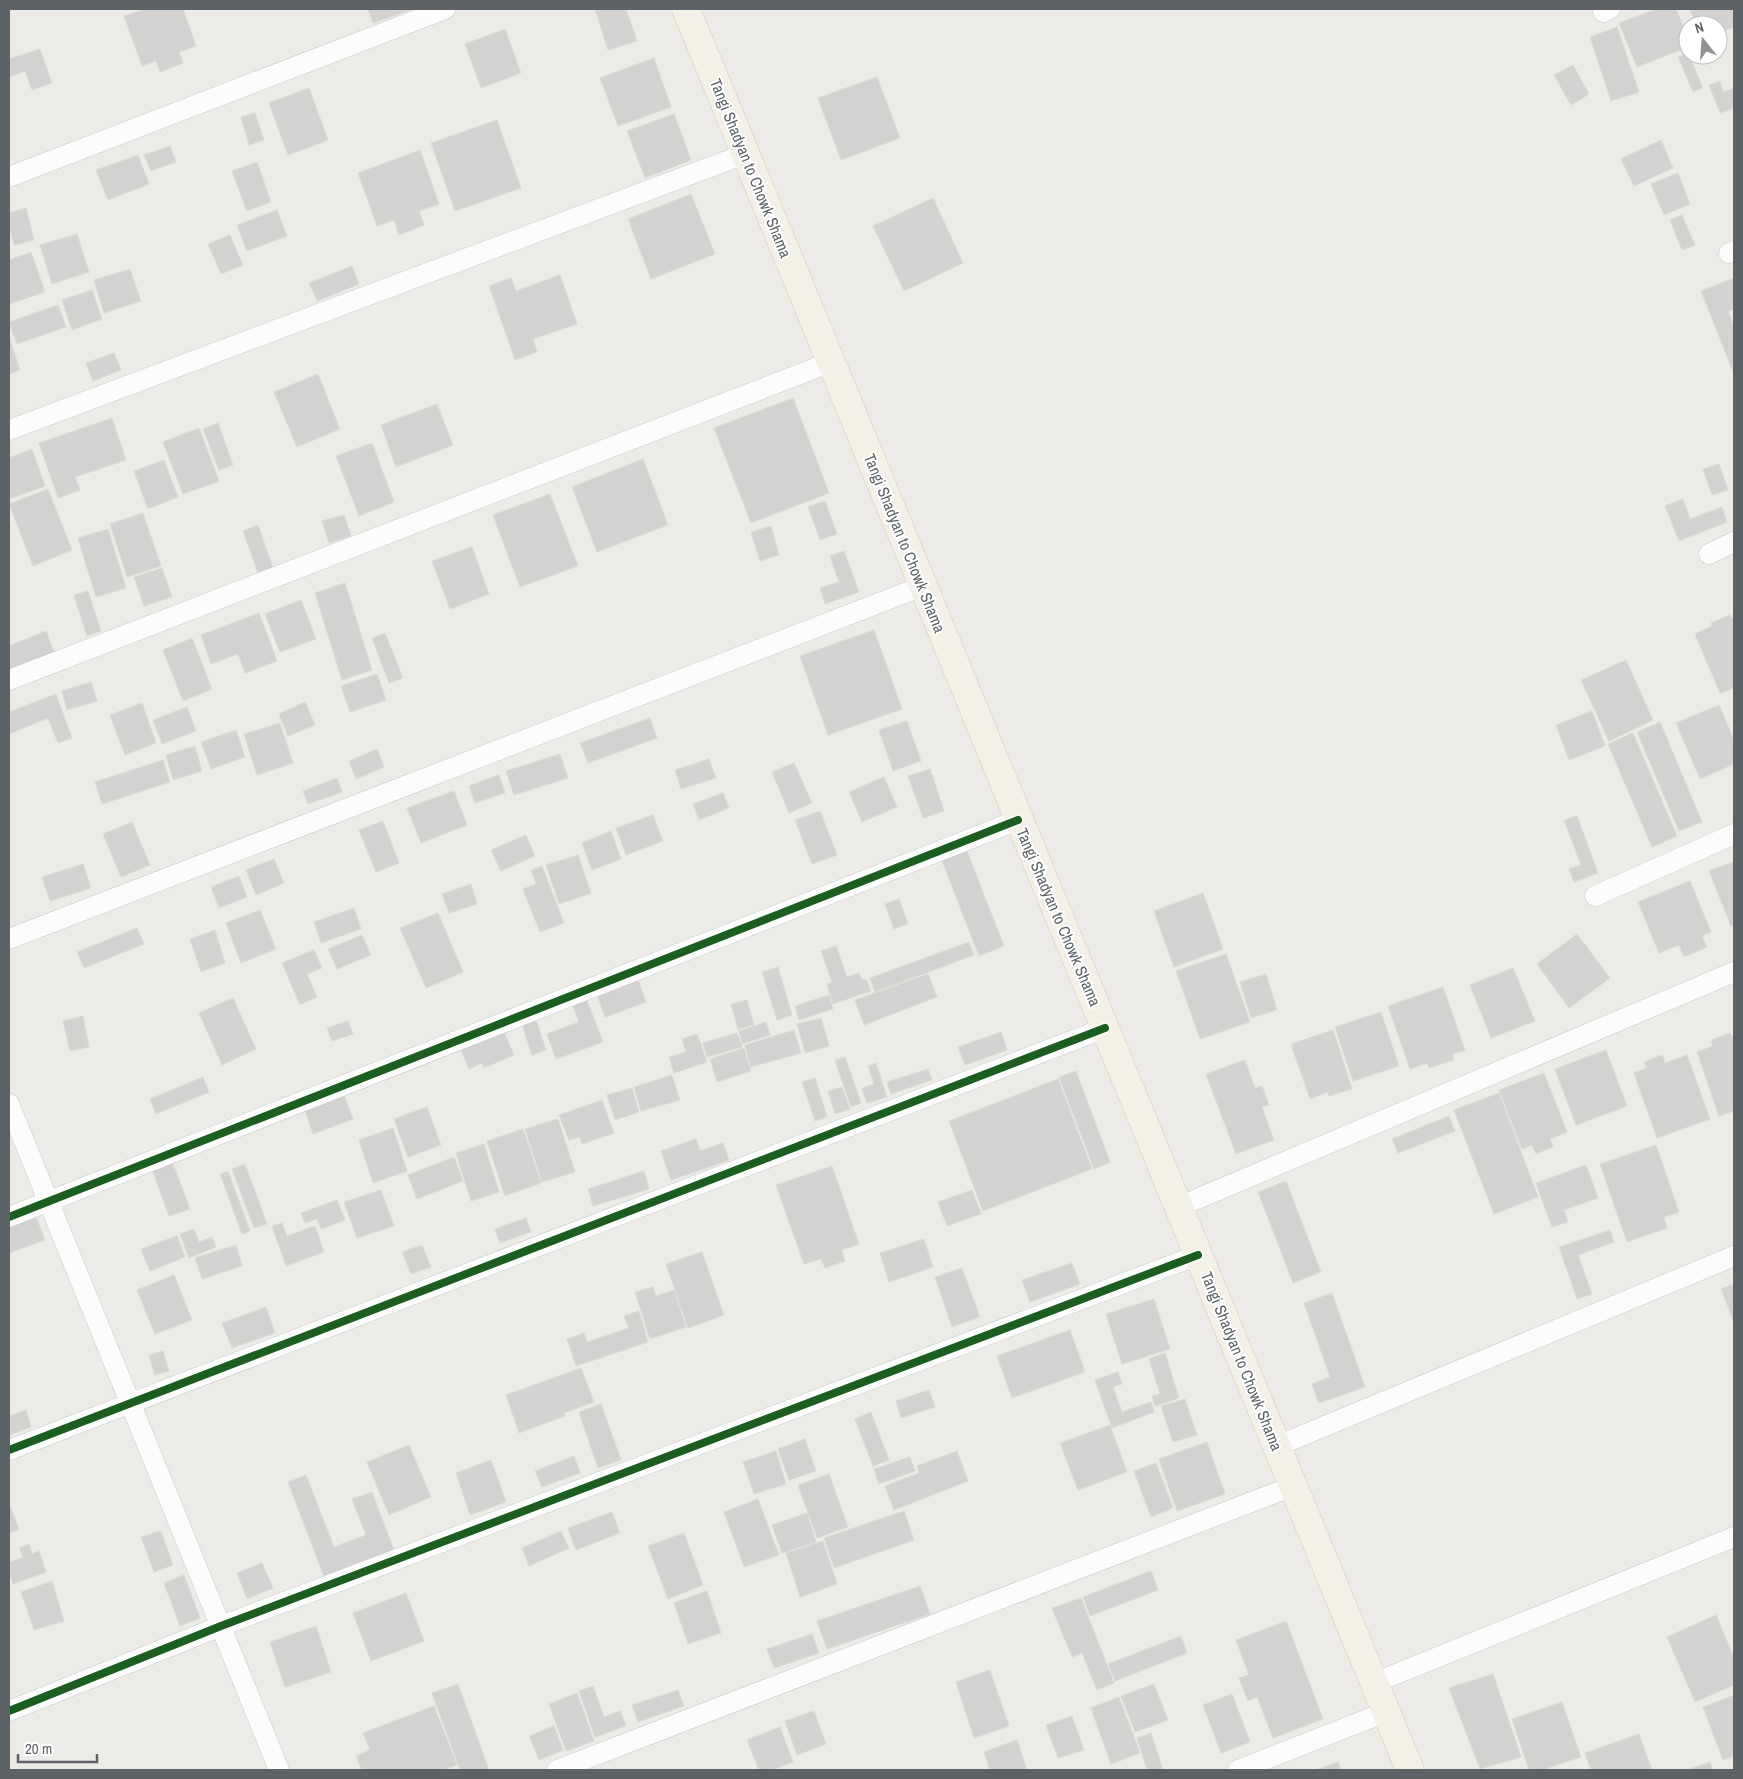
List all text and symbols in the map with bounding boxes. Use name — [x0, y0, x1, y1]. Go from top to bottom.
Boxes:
north arrow — [1678, 15, 1728, 65]
text: N — [1693, 18, 1706, 37]
street label: Tangi Shadyan to Chowk Shama — [705, 75, 797, 261]
street label: Tangi Shadyan to Chowk Shama — [859, 450, 951, 636]
street label: Tangi Shadyan to Chowk Shama — [1011, 825, 1107, 1010]
street label: Tangi Shadyan to Chowk Shama — [1196, 1268, 1288, 1454]
scale bar — [18, 1732, 96, 1764]
text: 20 m — [25, 1738, 52, 1759]

